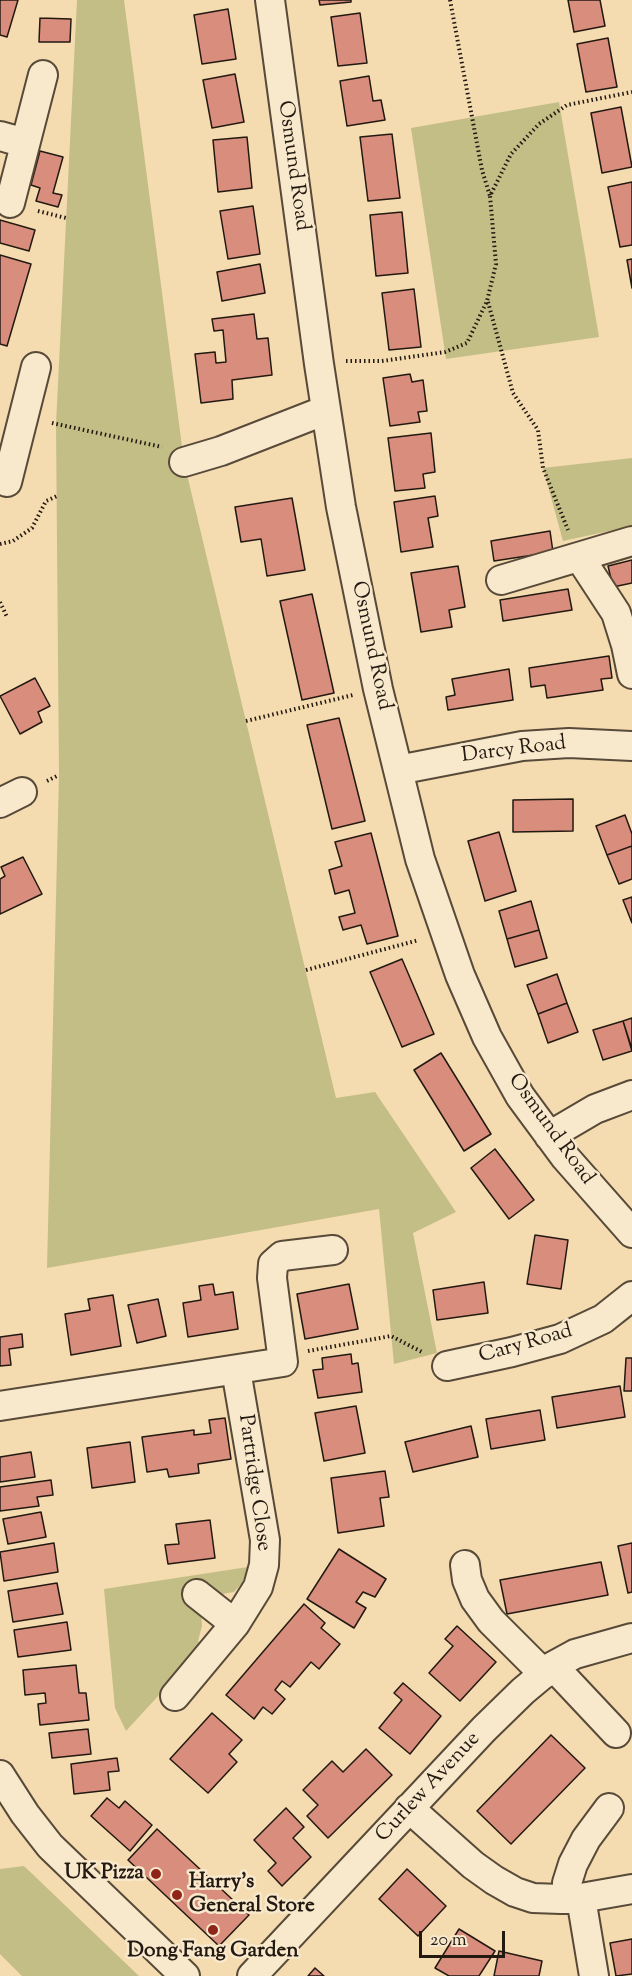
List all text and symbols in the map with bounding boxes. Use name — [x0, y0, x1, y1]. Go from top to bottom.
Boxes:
street label: Osmund Road — [270, 99, 314, 233]
street label: Osmund Road — [344, 579, 396, 713]
street label: Darcy Road — [460, 732, 568, 770]
street label: Osmund Road — [501, 1070, 599, 1190]
street label: Cary Road — [476, 1320, 576, 1370]
street label: Partridge Close — [231, 1413, 275, 1553]
street label: Curlew Avenue — [371, 1727, 487, 1849]
place label: UK Pizza — [64, 1861, 144, 1887]
marker: UK Pizza — [149, 1867, 163, 1881]
place label: Harry's General Store — [189, 1870, 315, 1920]
marker: Harry's General Store — [170, 1888, 184, 1902]
scale bar — [422, 1919, 508, 1957]
marker: Dong Fang Garden — [206, 1923, 220, 1937]
text: 20 m — [430, 1928, 467, 1954]
place label: Dong Fang Garden — [127, 1939, 299, 1965]

